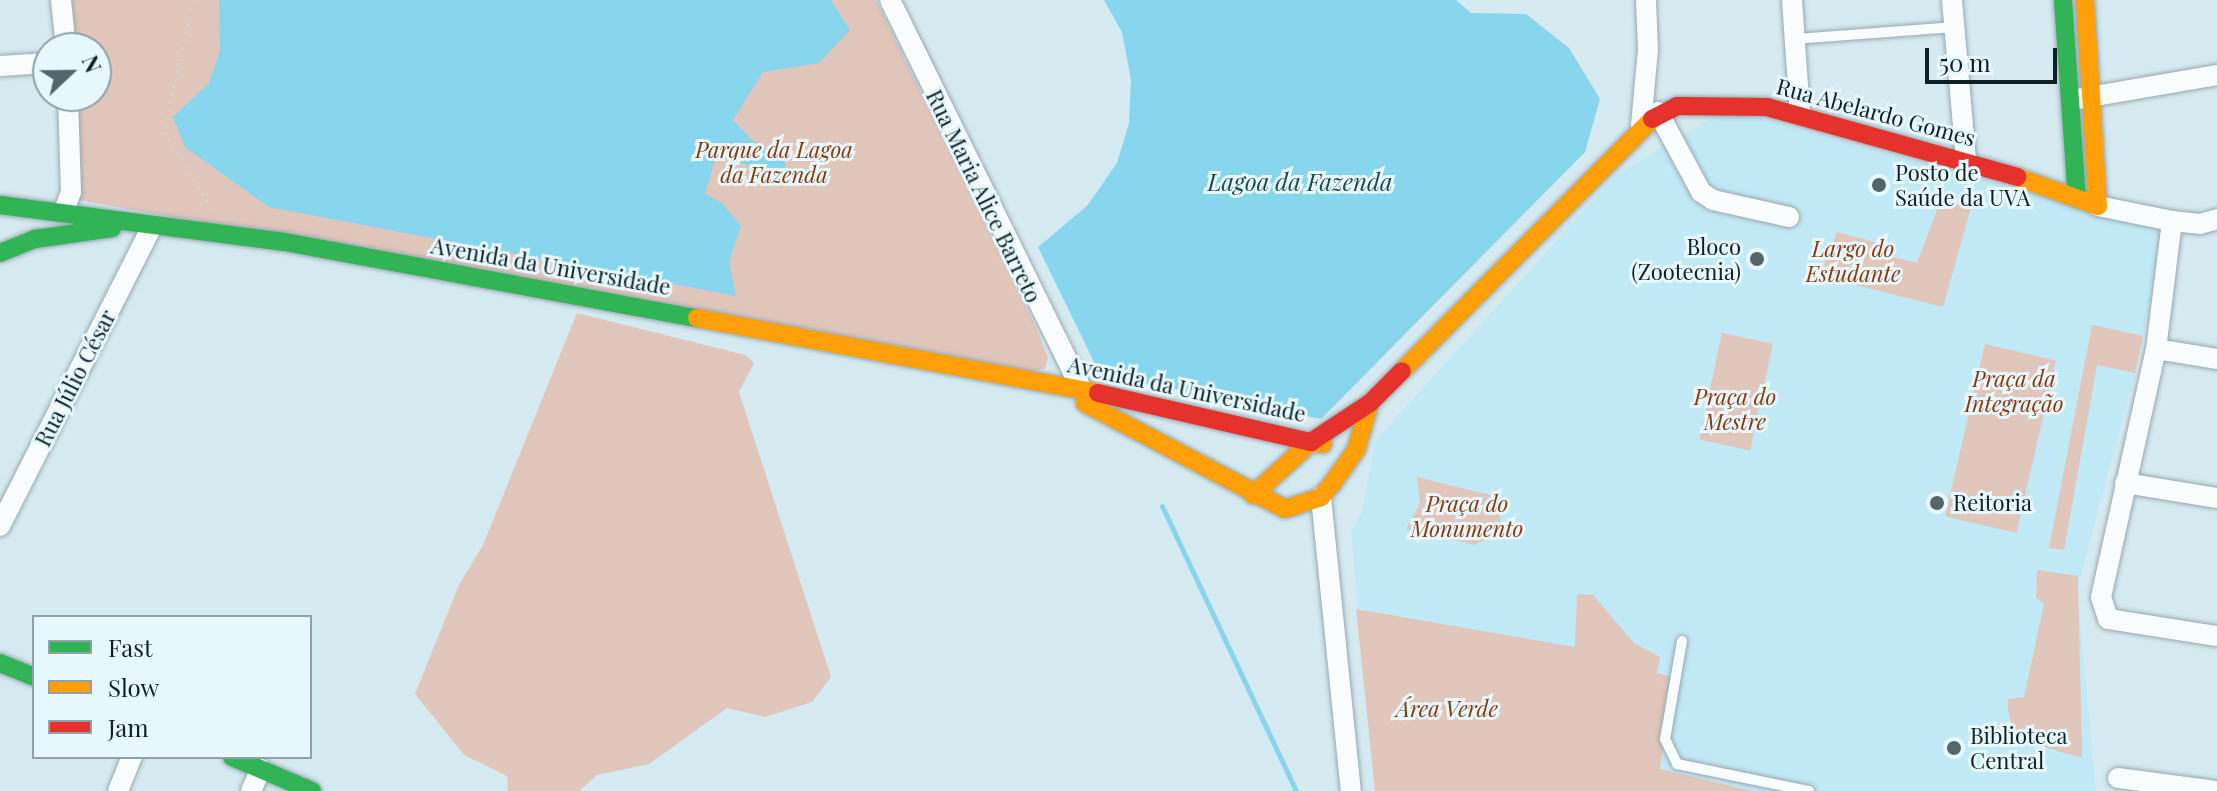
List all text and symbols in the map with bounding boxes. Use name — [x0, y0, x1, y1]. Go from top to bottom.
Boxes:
north arrow — [32, 32, 112, 112]
scale bar — [1929, 32, 2061, 82]
text: 50 m — [1939, 46, 1991, 78]
text: N — [76, 51, 109, 77]
street label: Rua Abelardo Gomes — [1773, 73, 1979, 151]
street label: Rua Maria Alice Barreto — [921, 85, 1047, 307]
park label: Parque da Lagoa da Fazenda — [695, 136, 853, 188]
place label: Posto de Saúde da UVA — [1895, 159, 2031, 210]
water label: Lagoa da Fazenda — [1208, 168, 1392, 196]
marker: Posto de Saúde da UVA — [1870, 176, 1888, 194]
street label: Avenida da Universidade — [429, 232, 673, 300]
place label: Bloco (Zootecnia) — [1631, 233, 1741, 284]
park label: Largo do Estudante — [1806, 235, 1900, 286]
marker: Bloco (Zootecnia) — [1748, 250, 1766, 268]
street label: Rua Júlio César — [29, 305, 121, 451]
street label: Avenida da Universidade — [1065, 351, 1309, 427]
park label: Praça da Integração — [1965, 365, 2063, 416]
park label: Praça do Mestre — [1694, 383, 1776, 434]
park label: Praça do Monumento — [1411, 490, 1523, 542]
place label: Reitoria — [1953, 490, 2032, 516]
marker: Reitoria — [1928, 494, 1946, 512]
legend — [32, 615, 312, 759]
text: Fast — [108, 631, 153, 663]
text: Slow — [108, 671, 159, 703]
park label: Área Verde — [1396, 696, 1498, 722]
text: Jam — [108, 711, 149, 743]
place label: Biblioteca Central — [1970, 722, 2068, 774]
marker: Biblioteca Central — [1945, 739, 1963, 757]

